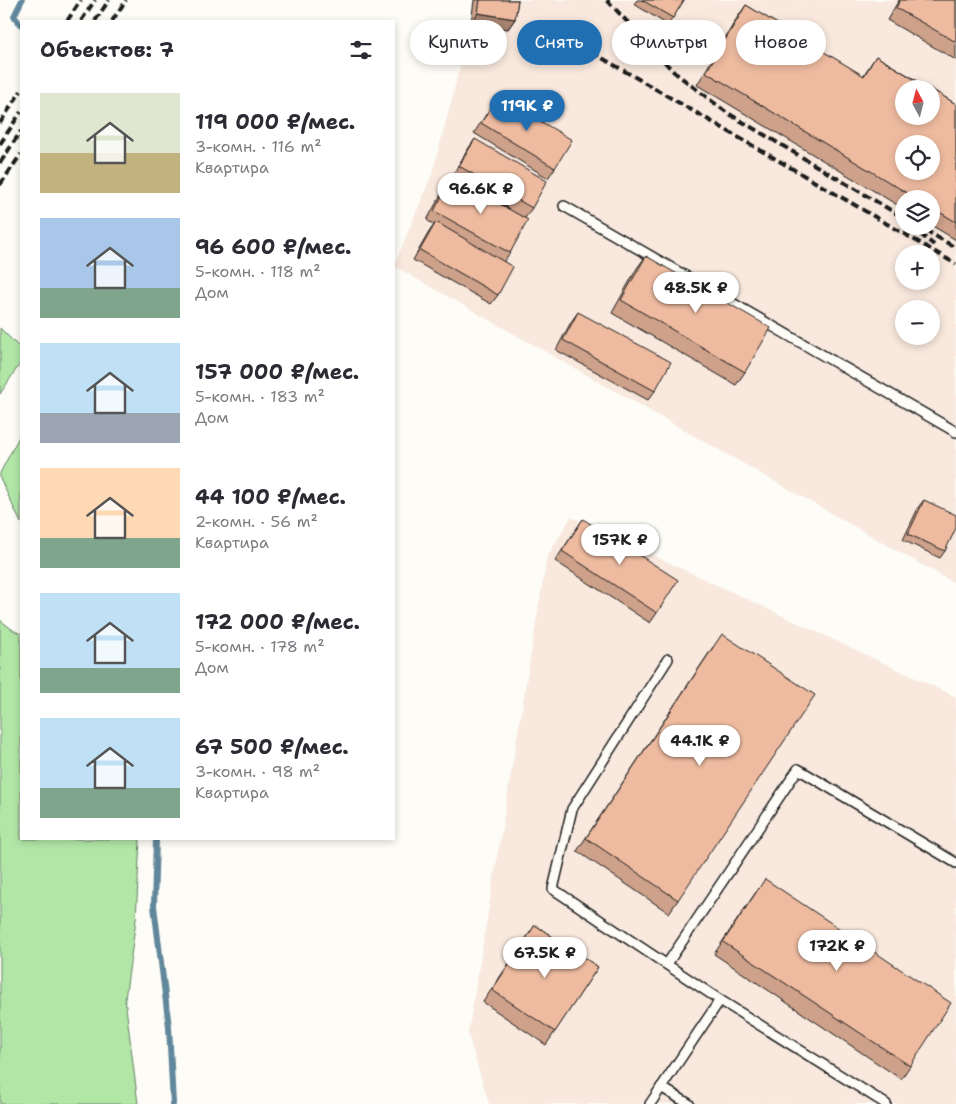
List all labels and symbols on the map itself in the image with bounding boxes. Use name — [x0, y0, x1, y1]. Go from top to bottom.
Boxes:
north arrow — [895, 80, 940, 125]
pin: 119K ₽ — [486, 90, 568, 132]
pin: 96.6K ₽ — [435, 172, 527, 215]
pin: 48.5K ₽ — [650, 272, 742, 314]
pin: 157K ₽ — [579, 524, 661, 566]
pin: 44.1K ₽ — [654, 724, 746, 767]
pin: 172K ₽ — [796, 930, 878, 972]
pin: 67.5K ₽ — [499, 936, 591, 979]

